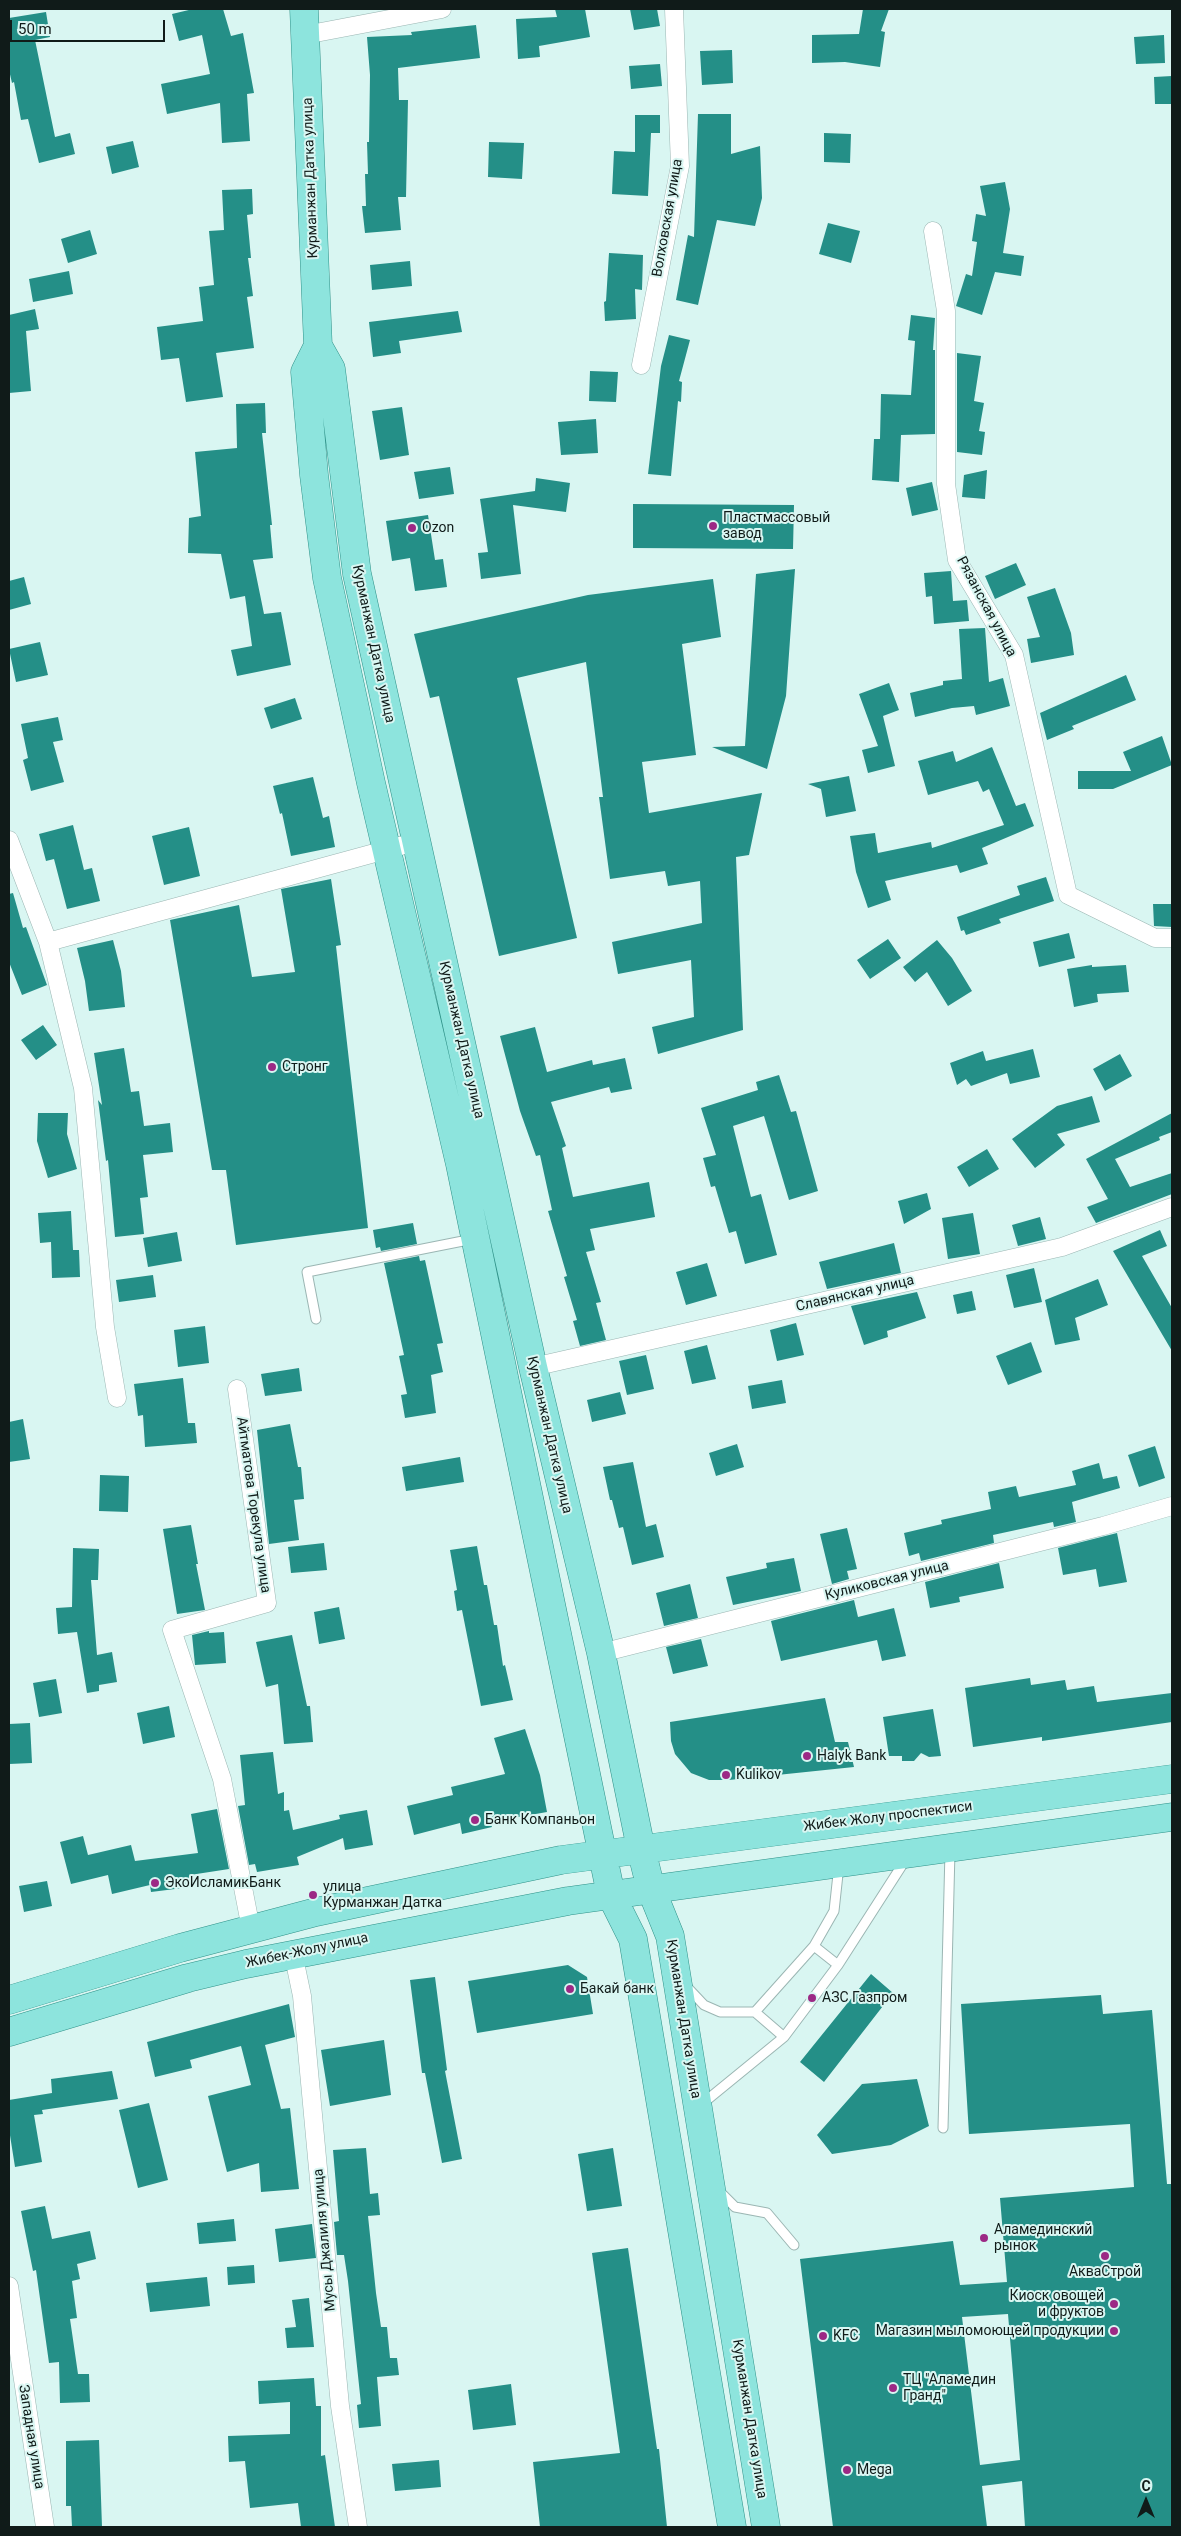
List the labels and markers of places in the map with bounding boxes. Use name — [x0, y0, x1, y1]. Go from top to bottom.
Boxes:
place label: Пластмассовый завод — [723, 510, 830, 542]
place label: Ozon — [422, 520, 454, 536]
marker: Пластмассовый завод — [707, 520, 719, 532]
marker: Ozon — [406, 522, 418, 534]
place label: Стронг — [282, 1059, 328, 1075]
marker: Стронг — [266, 1061, 278, 1073]
place label: Halyk Bank — [817, 1748, 886, 1764]
marker: Halyk Bank — [801, 1750, 813, 1762]
place label: Kulikov — [736, 1767, 781, 1783]
marker: Kulikov — [720, 1769, 732, 1781]
place label: Банк Компаньон — [485, 1812, 595, 1828]
marker: Банк Компаньон — [469, 1814, 481, 1826]
place label: ЭкоИсламикБанк — [165, 1875, 281, 1891]
marker: ЭкоИсламикБанк — [149, 1877, 161, 1889]
place label: улица Курманжан Датка — [323, 1879, 442, 1911]
marker: улица Курманжан Датка — [307, 1889, 319, 1901]
place label: Бакай банк — [580, 1981, 654, 1997]
marker: Бакай банк — [564, 1983, 576, 1995]
place label: АЗС Газпром — [822, 1990, 907, 2006]
marker: АЗС Газпром — [806, 1992, 818, 2004]
place label: Аламединский рынок — [994, 2222, 1092, 2254]
marker: Аламединский рынок — [978, 2232, 990, 2244]
marker: АкваСтрой — [1099, 2250, 1111, 2262]
place label: АкваСтрой — [1069, 2264, 1141, 2280]
place label: Киоск овощей и фруктов — [1010, 2288, 1104, 2320]
marker: Киоск овощей и фруктов — [1108, 2298, 1120, 2310]
place label: Магазин мыломоющей продукции — [876, 2323, 1104, 2339]
marker: Магазин мыломоющей продукции — [1108, 2325, 1120, 2337]
place label: KFC — [833, 2328, 859, 2344]
marker: KFC — [817, 2330, 829, 2342]
place label: ТЦ "Аламедин Гранд" — [903, 2372, 996, 2404]
marker: ТЦ "Аламедин Гранд" — [887, 2382, 899, 2394]
place label: Mega — [857, 2462, 892, 2478]
marker: Mega — [841, 2464, 853, 2476]

